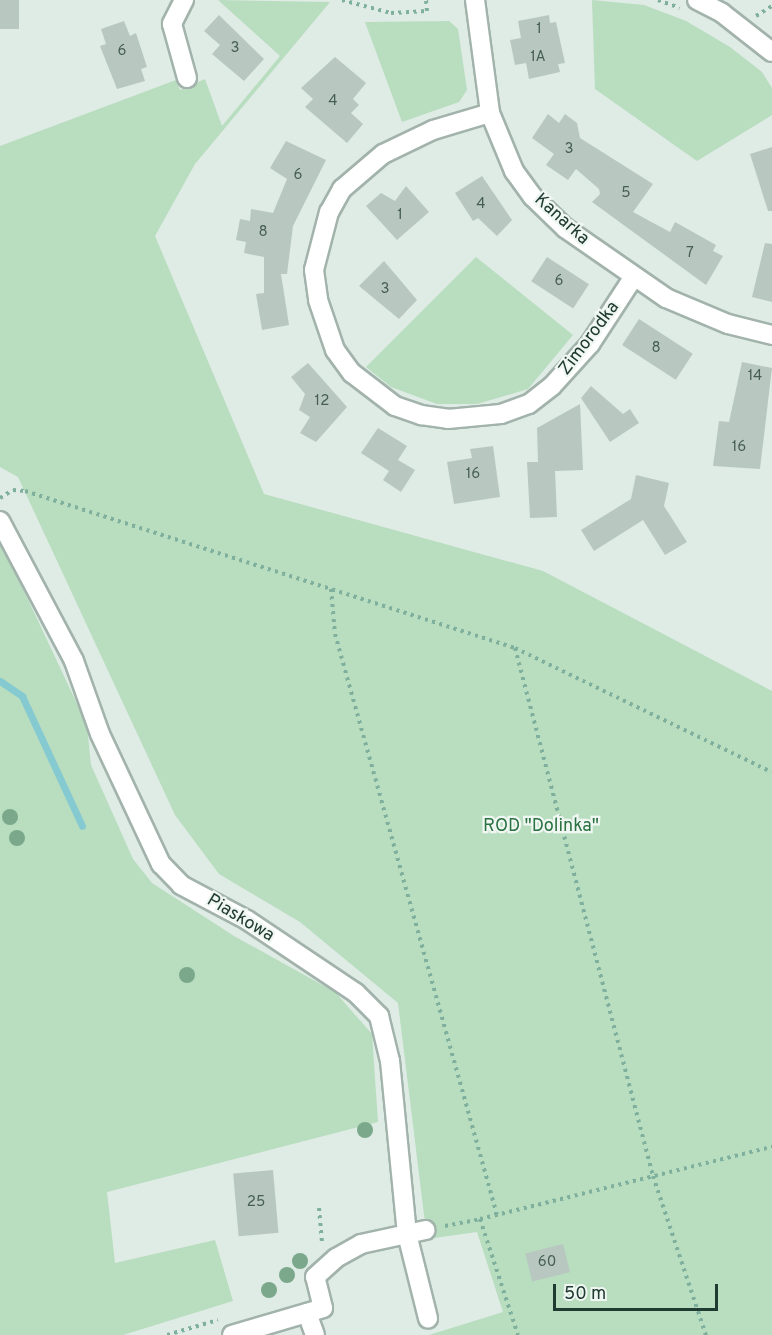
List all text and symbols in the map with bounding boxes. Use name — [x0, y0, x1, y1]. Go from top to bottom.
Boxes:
house number: 1 — [536, 21, 542, 39]
house number: 3 — [230, 40, 240, 58]
house number: 6 — [118, 43, 126, 61]
house number: 1A — [530, 49, 546, 67]
house number: 4 — [328, 93, 338, 111]
house number: 3 — [564, 141, 574, 159]
house number: 6 — [294, 167, 302, 185]
house number: 5 — [621, 185, 631, 203]
street label: Kanarka — [529, 190, 593, 250]
house number: 4 — [476, 196, 486, 214]
house number: 1 — [397, 207, 403, 225]
house number: 8 — [258, 224, 268, 242]
house number: 7 — [686, 245, 694, 263]
house number: 6 — [555, 273, 563, 291]
house number: 3 — [380, 281, 390, 299]
street label: Zimorodka — [555, 298, 625, 380]
house number: 8 — [651, 340, 661, 358]
house number: 14 — [748, 368, 762, 386]
house number: 12 — [315, 393, 329, 411]
house number: 16 — [732, 439, 746, 457]
house number: 16 — [466, 466, 480, 484]
park label: ROD "Dolinka" — [483, 816, 599, 838]
street label: Piaskowa — [202, 890, 278, 948]
house number: 25 — [247, 1194, 265, 1212]
house number: 60 — [538, 1254, 556, 1272]
scale bar — [556, 1272, 721, 1310]
text: 50 m — [564, 1283, 606, 1306]

